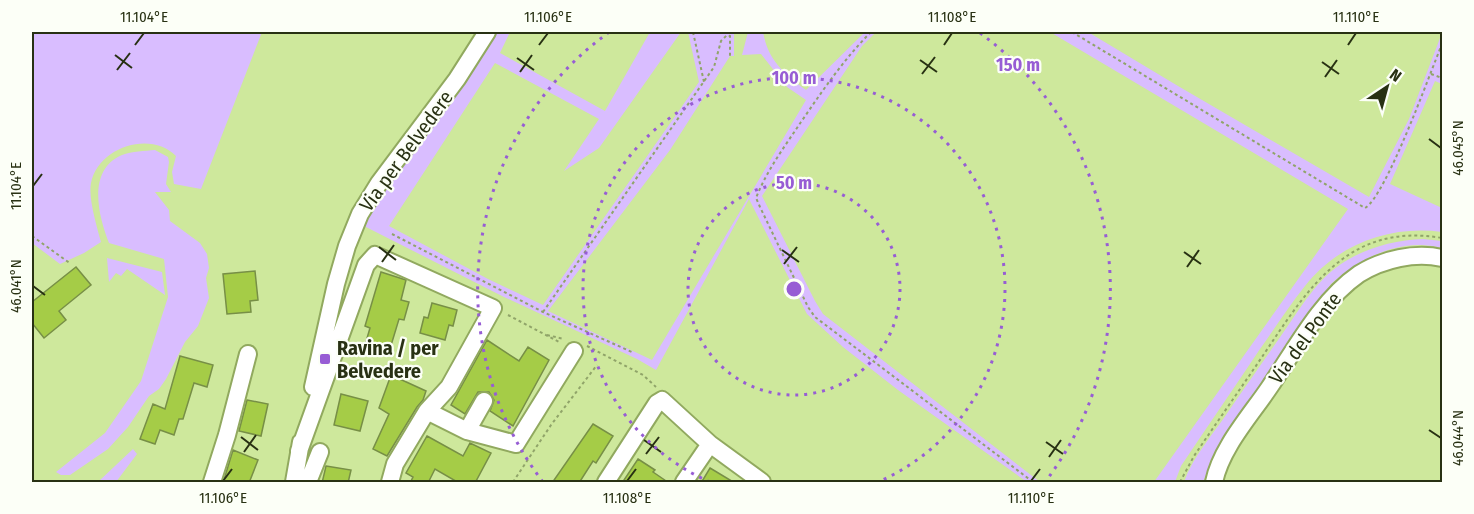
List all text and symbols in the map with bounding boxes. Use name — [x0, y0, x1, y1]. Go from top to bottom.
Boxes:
text: 11.104°E — [120, 8, 168, 26]
text: 11.106°E — [524, 8, 572, 26]
text: 11.108°E — [928, 8, 976, 26]
text: 11.110°E — [1333, 8, 1379, 26]
text: 150 m — [996, 54, 1040, 76]
north arrow — [1357, 57, 1417, 117]
text: N — [1386, 65, 1405, 86]
text: 100 m — [772, 67, 816, 89]
street label: Via per Belvedere — [354, 86, 458, 216]
text: 46.045°N — [1449, 120, 1467, 176]
text: 11.104°E — [7, 162, 25, 210]
text: 50 m — [776, 172, 812, 194]
text: 46.041°N — [7, 259, 25, 313]
centre of rings — [784, 279, 804, 299]
street label: Via del Ponte — [1264, 288, 1346, 388]
place label: Ravina / per Belvedere — [337, 336, 439, 383]
marker: Ravina / per Belvedere — [318, 352, 332, 366]
text: 46.044°N — [1449, 410, 1467, 466]
text: 11.106°E — [199, 489, 247, 507]
text: 11.108°E — [603, 489, 651, 507]
text: 11.110°E — [1008, 489, 1054, 507]

